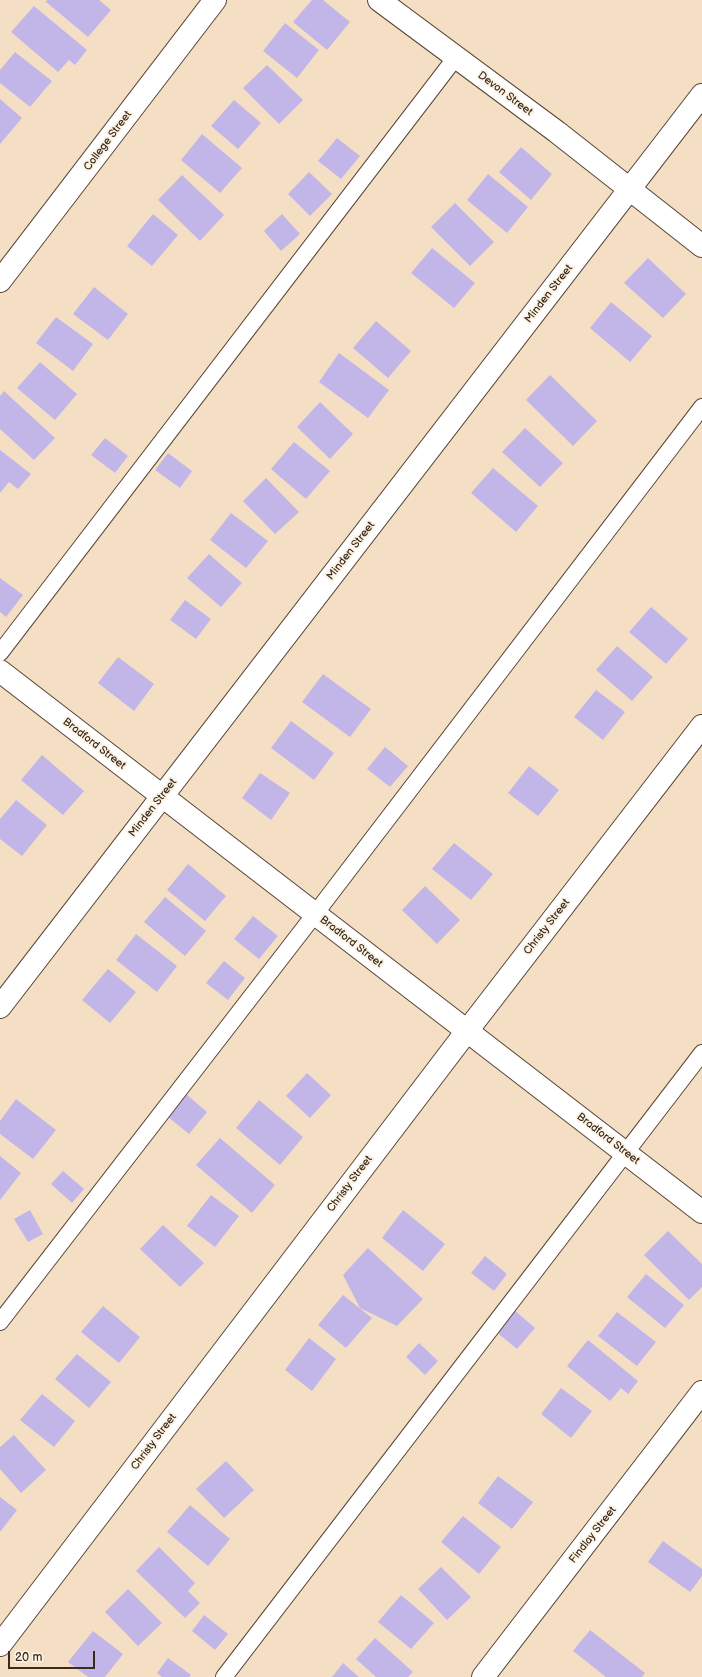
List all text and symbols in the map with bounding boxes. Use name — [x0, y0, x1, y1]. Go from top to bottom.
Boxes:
street label: Devon Street — [475, 69, 535, 119]
street label: College Street — [81, 108, 135, 174]
street label: Minden Street — [522, 262, 576, 326]
street label: Minden Street — [324, 519, 378, 583]
street label: Bradford Street — [60, 715, 128, 773]
street label: Minden Street — [126, 776, 180, 840]
street label: Christy Street — [521, 896, 573, 958]
street label: Bradford Street — [317, 913, 385, 971]
street label: Bradford Street — [574, 1110, 642, 1168]
street label: Christy Street — [324, 1153, 376, 1215]
street label: Christy Street — [128, 1411, 180, 1473]
street label: Findlay Street — [567, 1504, 619, 1566]
scale bar — [10, 1643, 97, 1669]
text: 20 m — [15, 1650, 42, 1665]

